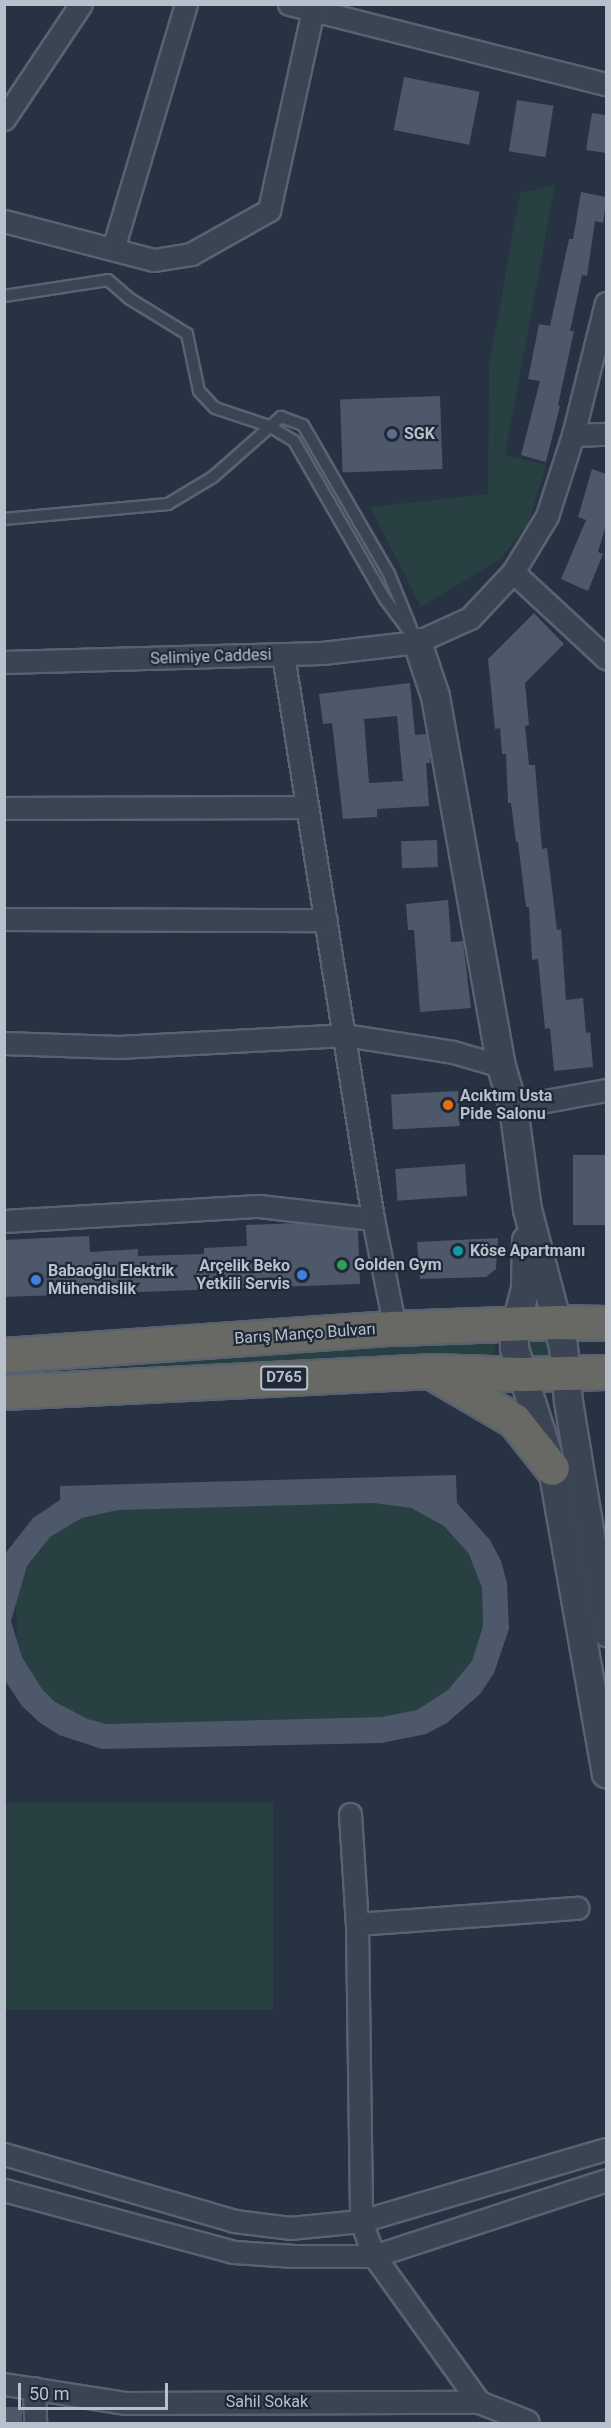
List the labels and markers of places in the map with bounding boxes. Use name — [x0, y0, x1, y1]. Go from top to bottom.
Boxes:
place label: SGK — [404, 424, 435, 444]
marker: SGK — [385, 427, 399, 441]
place label: Acıktım Usta Pide Salonu — [460, 1086, 552, 1124]
marker: Acıktım Usta Pide Salonu — [441, 1098, 455, 1112]
place label: Köse Apartmanı — [470, 1241, 585, 1261]
marker: Köse Apartmanı — [451, 1244, 465, 1258]
place label: Golden Gym — [354, 1255, 442, 1275]
place label: Arçelik Beko Yetkili Servis — [196, 1256, 290, 1294]
marker: Golden Gym — [335, 1258, 349, 1272]
place label: Babaoğlu Elektrik Mühendislik — [48, 1261, 174, 1299]
marker: Arçelik Beko Yetkili Servis — [295, 1268, 309, 1282]
marker: Babaoğlu Elektrik Mühendislik — [29, 1273, 43, 1287]

